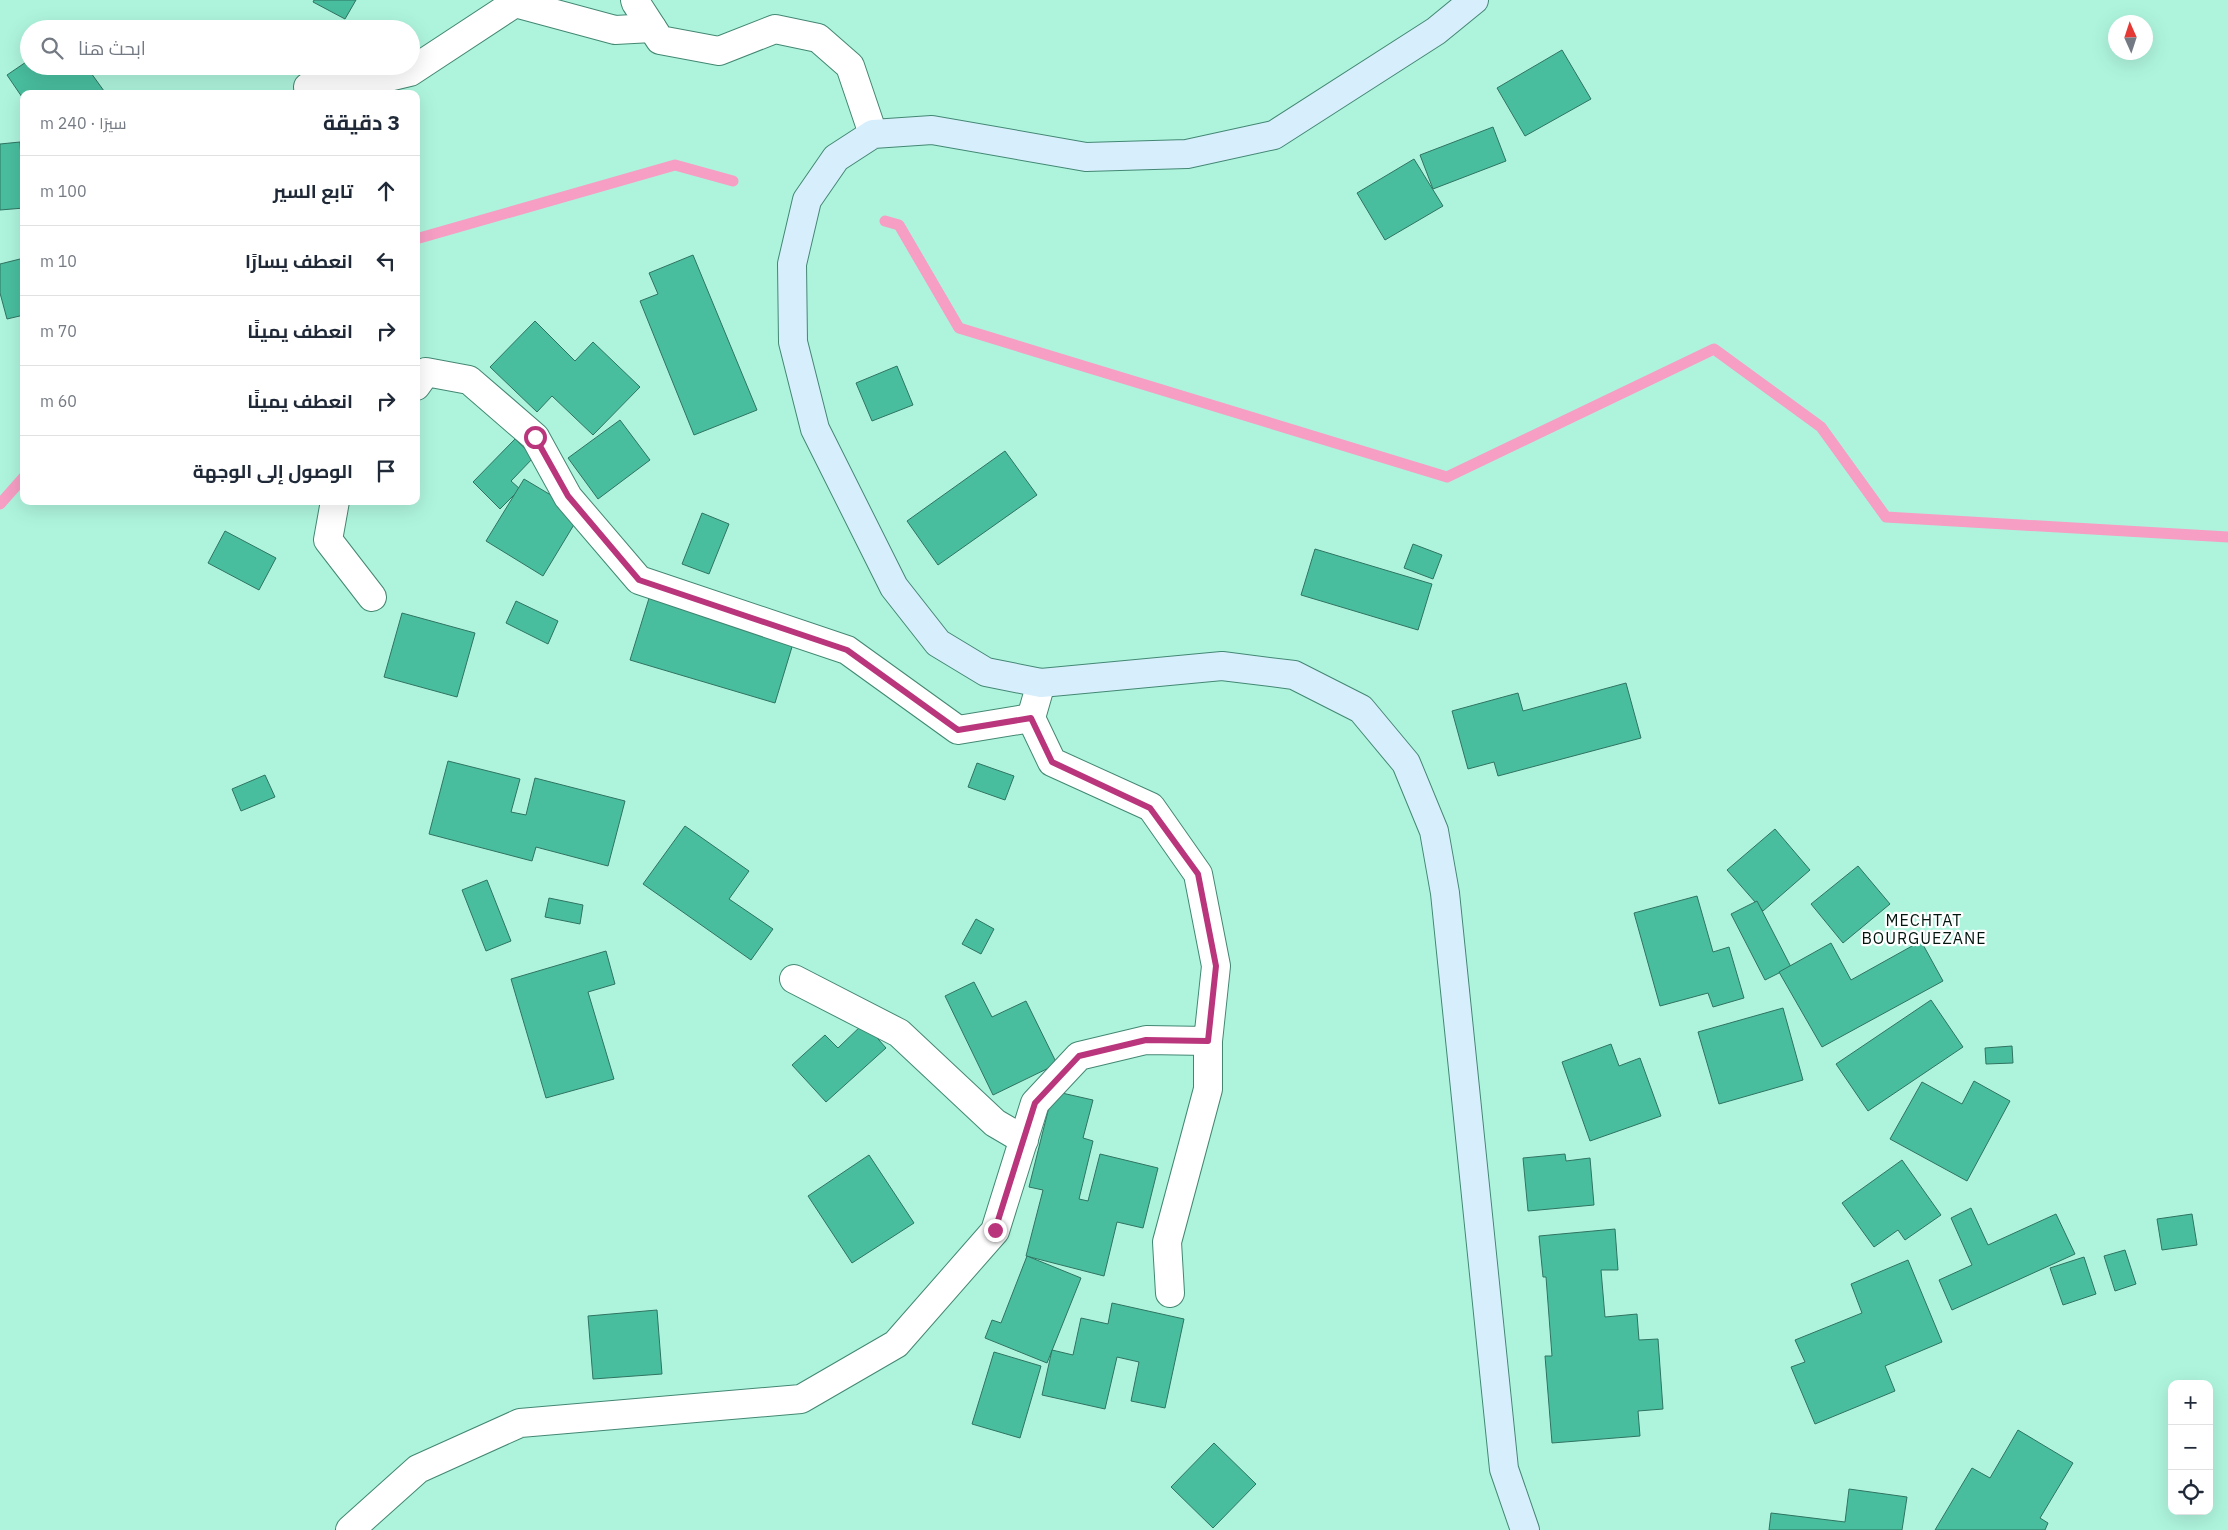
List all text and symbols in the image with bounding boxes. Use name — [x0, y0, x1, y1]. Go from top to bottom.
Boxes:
north arrow — [2108, 15, 2153, 60]
search box — [20, 20, 420, 75]
icon: search — [38, 34, 66, 62]
text: ابحث هنا — [78, 36, 146, 60]
text: 3 دقيقة — [323, 108, 400, 136]
text: سيرًا · 240 m — [40, 113, 126, 133]
icon: ahead — [372, 177, 400, 205]
text: تابع السير — [273, 179, 353, 203]
text: 100 m — [40, 181, 87, 201]
icon: left — [372, 247, 400, 275]
text: انعطف يسارًا — [245, 249, 353, 273]
text: 10 m — [40, 251, 77, 271]
icon: right — [372, 317, 400, 345]
text: انعطف يمينًا — [247, 319, 353, 343]
text: 70 m — [40, 321, 77, 341]
icon: right — [372, 387, 400, 415]
text: انعطف يمينًا — [247, 389, 353, 413]
text: 60 m — [40, 391, 77, 411]
route start — [524, 426, 547, 449]
icon: arrive — [372, 457, 400, 485]
text: الوصول إلى الوجهة — [193, 459, 353, 483]
district label: MECHTAT BOURGUEZANE — [1861, 910, 1987, 948]
route end — [984, 1219, 1007, 1242]
map controls — [2168, 1380, 2213, 1515]
button: + — [2168, 1380, 2213, 1425]
button: − — [2168, 1425, 2213, 1470]
button: locate — [2168, 1470, 2213, 1515]

